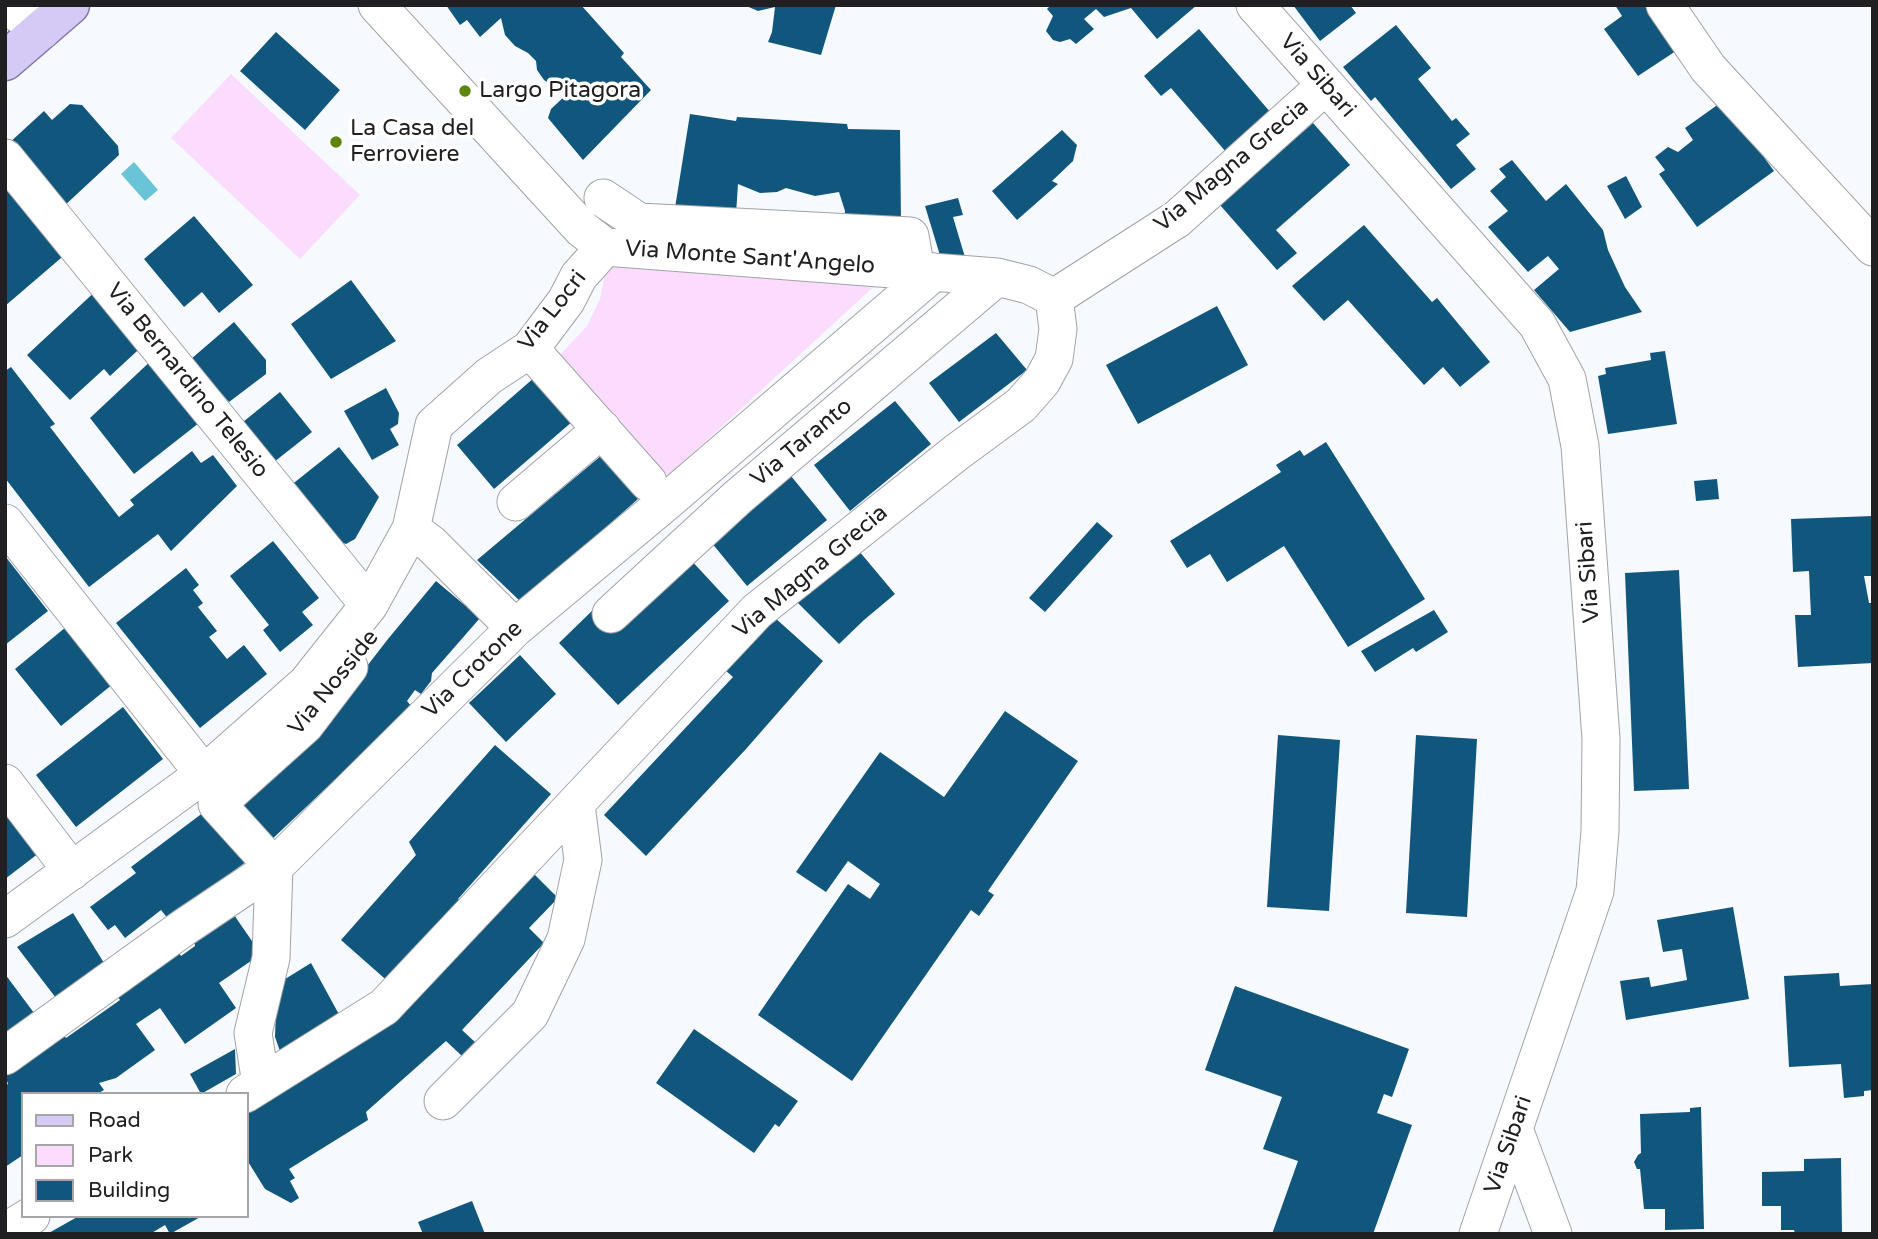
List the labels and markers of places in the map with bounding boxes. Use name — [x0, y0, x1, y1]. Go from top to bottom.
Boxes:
place label: Largo Pitagora — [479, 77, 641, 105]
marker: Largo Pitagora — [457, 83, 473, 99]
place label: La Casa del Ferroviere — [350, 115, 474, 169]
marker: La Casa del Ferroviere — [328, 134, 344, 150]

